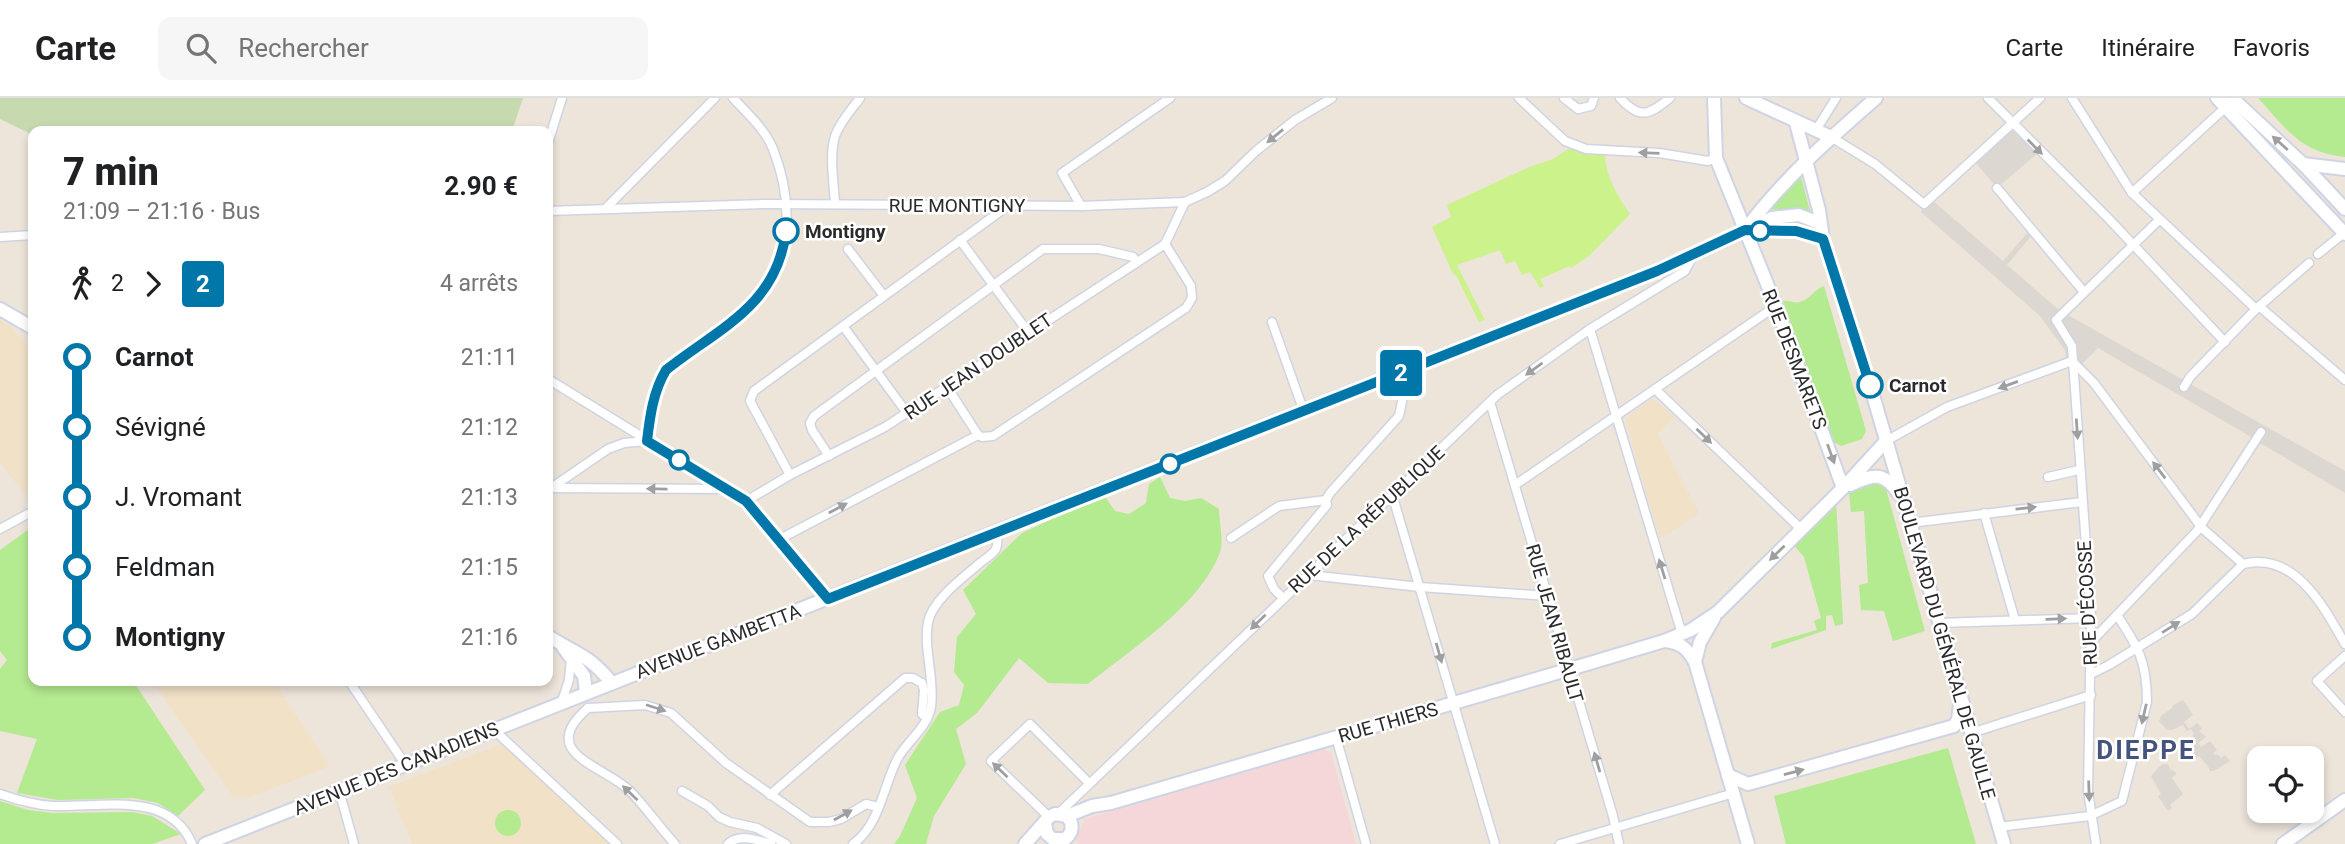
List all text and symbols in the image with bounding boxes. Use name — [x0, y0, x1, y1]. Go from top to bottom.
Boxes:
search box — [158, 17, 648, 80]
text: Carte — [35, 29, 116, 68]
icon: search — [182, 29, 220, 67]
text: Rechercher — [238, 33, 369, 63]
text: Carte — [2005, 34, 2063, 62]
text: Itinéraire — [2101, 34, 2195, 62]
text: Favoris — [2233, 34, 2310, 62]
one-way arrow — [1267, 128, 1285, 143]
one-way arrow — [2271, 135, 2289, 151]
one-way arrow — [2027, 138, 2044, 155]
one-way arrow — [1637, 147, 1659, 158]
text: 7 min — [63, 150, 159, 194]
text: 2.90 € — [444, 171, 518, 201]
street label: RUE MONTIGNY — [889, 194, 1026, 217]
text: 21:09 – 21:16 · Bus — [63, 198, 260, 225]
marker: Montigny — [773, 218, 799, 244]
place label: Montigny — [805, 220, 886, 243]
unlabelled marker — [1750, 221, 1770, 241]
icon: walk — [63, 265, 101, 303]
icon: forward — [134, 265, 172, 303]
text: 2 — [111, 270, 124, 297]
text: 2 — [196, 270, 210, 298]
text: 4 arrêts — [440, 270, 518, 297]
street label: RUE DESMARETS — [1757, 286, 1832, 433]
street label: RUE JEAN DOUBLET — [900, 308, 1057, 425]
text: Carnot — [115, 342, 194, 372]
text: 21:11 — [461, 344, 518, 371]
line badge: 2 — [1378, 350, 1424, 396]
text: 2 — [1394, 359, 1408, 387]
one-way arrow — [1525, 362, 1543, 376]
marker: Carnot — [1857, 372, 1883, 398]
place label: Carnot — [1889, 374, 1947, 397]
one-way arrow — [1998, 379, 2019, 390]
text: Sévigné — [115, 412, 206, 442]
text: 21:12 — [461, 414, 518, 441]
one-way arrow — [2071, 418, 2082, 440]
one-way arrow — [1695, 428, 1712, 444]
street label: RUE DE LA RÉPUBLIQUE — [1283, 441, 1449, 598]
one-way arrow — [1825, 443, 1836, 464]
unlabelled marker — [669, 450, 689, 470]
unlabelled marker — [1160, 454, 1180, 474]
one-way arrow — [2153, 461, 2167, 479]
text: J. Vromant — [115, 482, 242, 512]
text: 21:13 — [461, 484, 518, 511]
one-way arrow — [646, 484, 668, 495]
street label: BOULEVARD DU GÉNÉRAL DE GAULLE — [1889, 484, 2000, 802]
one-way arrow — [828, 502, 848, 514]
one-way arrow — [2015, 502, 2037, 513]
street label: RUE D'ÉCOSSE — [2073, 540, 2102, 666]
street label: RUE JEAN RIBAULT — [1521, 541, 1588, 705]
one-way arrow — [1769, 544, 1786, 560]
text: Feldman — [115, 552, 215, 582]
text: 21:15 — [461, 554, 518, 581]
one-way arrow — [1657, 558, 1667, 579]
street label: AVENUE GAMBETTA — [632, 599, 805, 684]
one-way arrow — [1250, 613, 1267, 629]
one-way arrow — [2046, 613, 2068, 625]
one-way arrow — [2161, 621, 2180, 634]
text: Montigny — [115, 622, 225, 652]
text: 21:16 — [461, 624, 518, 651]
one-way arrow — [1434, 643, 1444, 664]
street label: RUE THIERS — [1335, 697, 1441, 748]
one-way arrow — [2138, 703, 2149, 725]
one-way arrow — [646, 704, 667, 714]
street label: AVENUE DES CANADIENS — [290, 717, 502, 820]
district label: DIEPPE — [2096, 735, 2196, 765]
map controls — [2247, 746, 2324, 823]
button: locate — [2247, 746, 2324, 823]
one-way arrow — [1591, 752, 1601, 773]
one-way arrow — [992, 762, 1009, 778]
one-way arrow — [1783, 767, 1804, 777]
one-way arrow — [2083, 780, 2094, 802]
one-way arrow — [621, 785, 638, 802]
one-way arrow — [833, 810, 853, 822]

